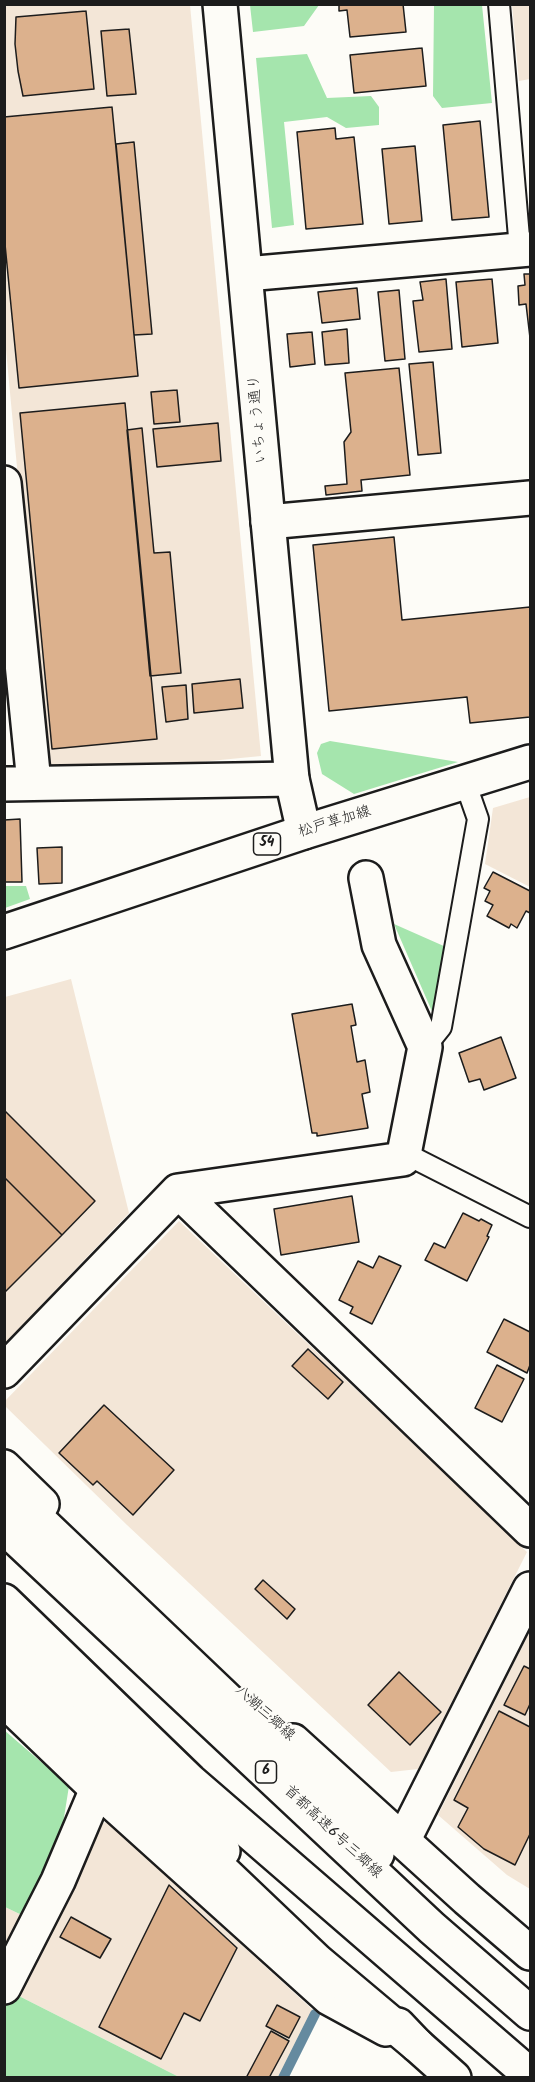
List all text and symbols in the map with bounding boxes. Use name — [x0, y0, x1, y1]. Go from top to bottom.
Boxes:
street label: いちょう通り — [246, 373, 272, 465]
street label: 松戸草加線 — [297, 803, 373, 843]
road number: 54 — [254, 833, 280, 855]
street label: 八潮三郷線 — [230, 1682, 298, 1746]
road number: 6 — [256, 1761, 276, 1783]
street label: 首都高速6号三郷線 — [279, 1783, 385, 1883]

